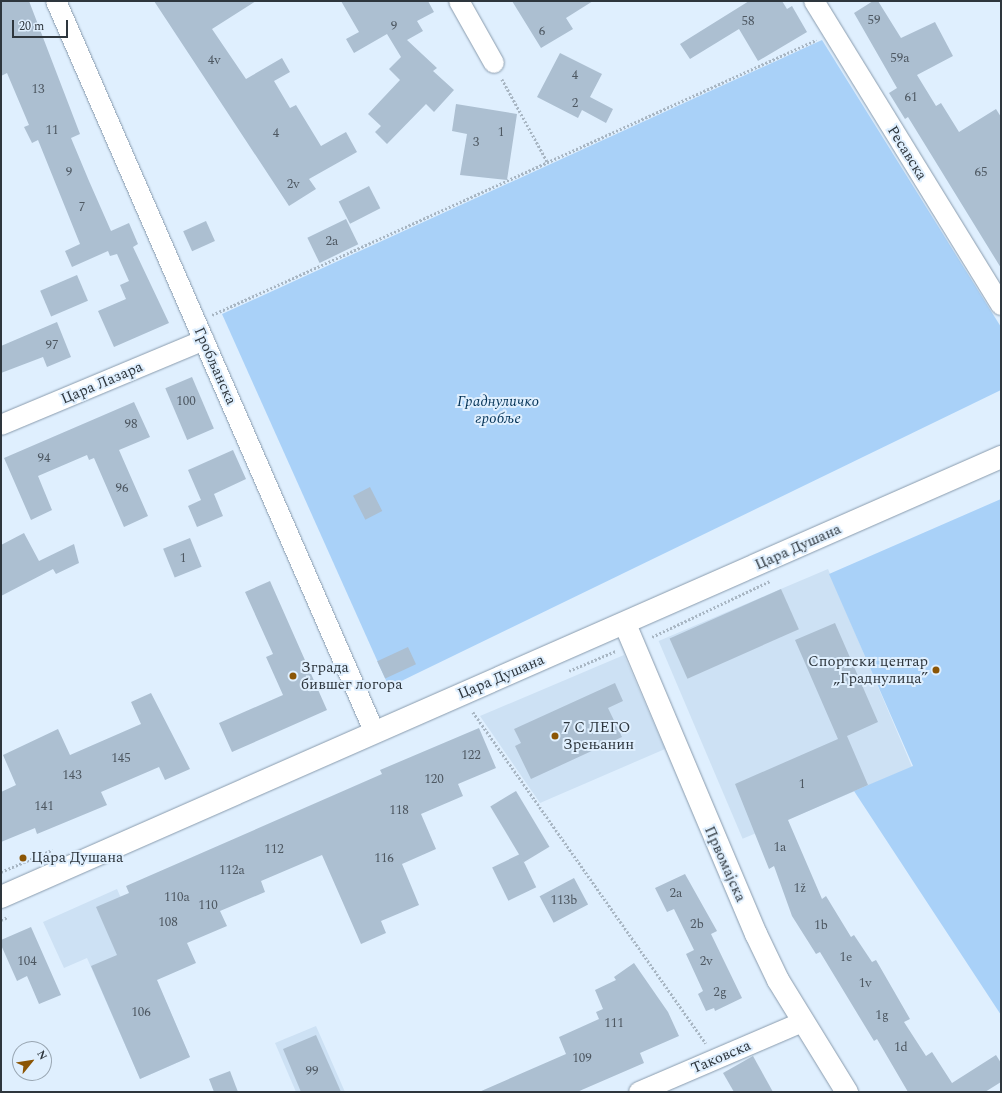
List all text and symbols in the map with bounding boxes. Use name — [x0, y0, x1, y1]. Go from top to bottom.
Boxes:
scale bar — [14, 12, 70, 38]
house number: 59 — [868, 12, 880, 28]
house number: 58 — [742, 13, 754, 29]
text: 20 m — [19, 17, 44, 36]
house number: 9 — [391, 18, 397, 34]
house number: 6 — [539, 23, 545, 39]
house number: 59a — [890, 50, 910, 66]
house number: 4v — [208, 52, 220, 68]
house number: 4 — [572, 67, 578, 83]
house number: 13 — [32, 81, 44, 97]
house number: 61 — [905, 89, 917, 105]
house number: 2 — [572, 95, 578, 111]
house number: 11 — [46, 122, 58, 138]
street label: Ресавска — [883, 122, 931, 184]
house number: 1 — [498, 124, 504, 140]
house number: 4 — [273, 125, 279, 141]
house number: 3 — [473, 134, 479, 150]
house number: 9 — [66, 164, 72, 180]
house number: 65 — [975, 164, 987, 180]
house number: 2v — [287, 176, 299, 192]
house number: 7 — [79, 199, 85, 215]
house number: 2a — [326, 233, 338, 249]
street label: Гробљанска — [190, 324, 240, 408]
house number: 97 — [46, 337, 58, 353]
street label: Цара Лазара — [58, 358, 146, 408]
park label: Граднуличко гробље — [457, 392, 539, 427]
house number: 100 — [176, 393, 196, 409]
house number: 98 — [125, 416, 137, 432]
house number: 94 — [38, 450, 50, 466]
house number: 96 — [116, 480, 128, 496]
street label: Цара Душана — [752, 520, 844, 574]
house number: 1 — [180, 550, 186, 566]
street label: Цара Душана — [455, 651, 547, 703]
place label: Спортски центар „Граднулица” — [808, 652, 928, 687]
place label: Зграда бившег логора — [301, 658, 402, 693]
marker: Спортски центар „Граднулица” — [931, 665, 941, 675]
marker: Зграда бившег логора — [288, 671, 298, 681]
place label: 7 С ЛЕГО Зрењанин — [563, 718, 634, 753]
marker: 7 С ЛЕГО Зрењанин — [550, 731, 560, 741]
house number: 122 — [461, 747, 481, 763]
house number: 145 — [111, 750, 131, 766]
house number: 143 — [62, 767, 82, 783]
house number: 120 — [424, 771, 444, 787]
house number: 1 — [799, 776, 805, 792]
house number: 141 — [34, 798, 54, 814]
house number: 118 — [389, 802, 409, 818]
street label: Првомајска — [700, 823, 750, 905]
house number: 1a — [774, 839, 786, 855]
house number: 112 — [264, 841, 284, 857]
place label: Цара Душана — [31, 849, 123, 867]
house number: 116 — [374, 850, 394, 866]
marker: Цара Душана — [18, 853, 28, 863]
house number: 112a — [219, 862, 245, 878]
house number: 1ž — [794, 880, 806, 896]
house number: 2a — [670, 885, 682, 901]
house number: 110a — [164, 889, 190, 905]
house number: 113b — [551, 892, 577, 908]
house number: 110 — [198, 897, 218, 913]
house number: 108 — [158, 914, 178, 930]
house number: 2b — [690, 916, 704, 932]
house number: 1b — [814, 917, 828, 933]
house number: 1e — [840, 949, 852, 965]
house number: 104 — [17, 953, 37, 969]
house number: 2v — [700, 953, 712, 969]
house number: 1v — [859, 975, 871, 991]
house number: 2g — [713, 984, 727, 1000]
house number: 106 — [131, 1004, 151, 1020]
house number: 1g — [875, 1007, 889, 1023]
house number: 111 — [604, 1015, 624, 1031]
street label: Таковска — [688, 1036, 754, 1078]
house number: 1d — [894, 1039, 908, 1055]
north arrow — [12, 1041, 52, 1081]
text: N — [32, 1047, 52, 1063]
house number: 109 — [572, 1050, 592, 1066]
house number: 99 — [306, 1063, 318, 1079]

